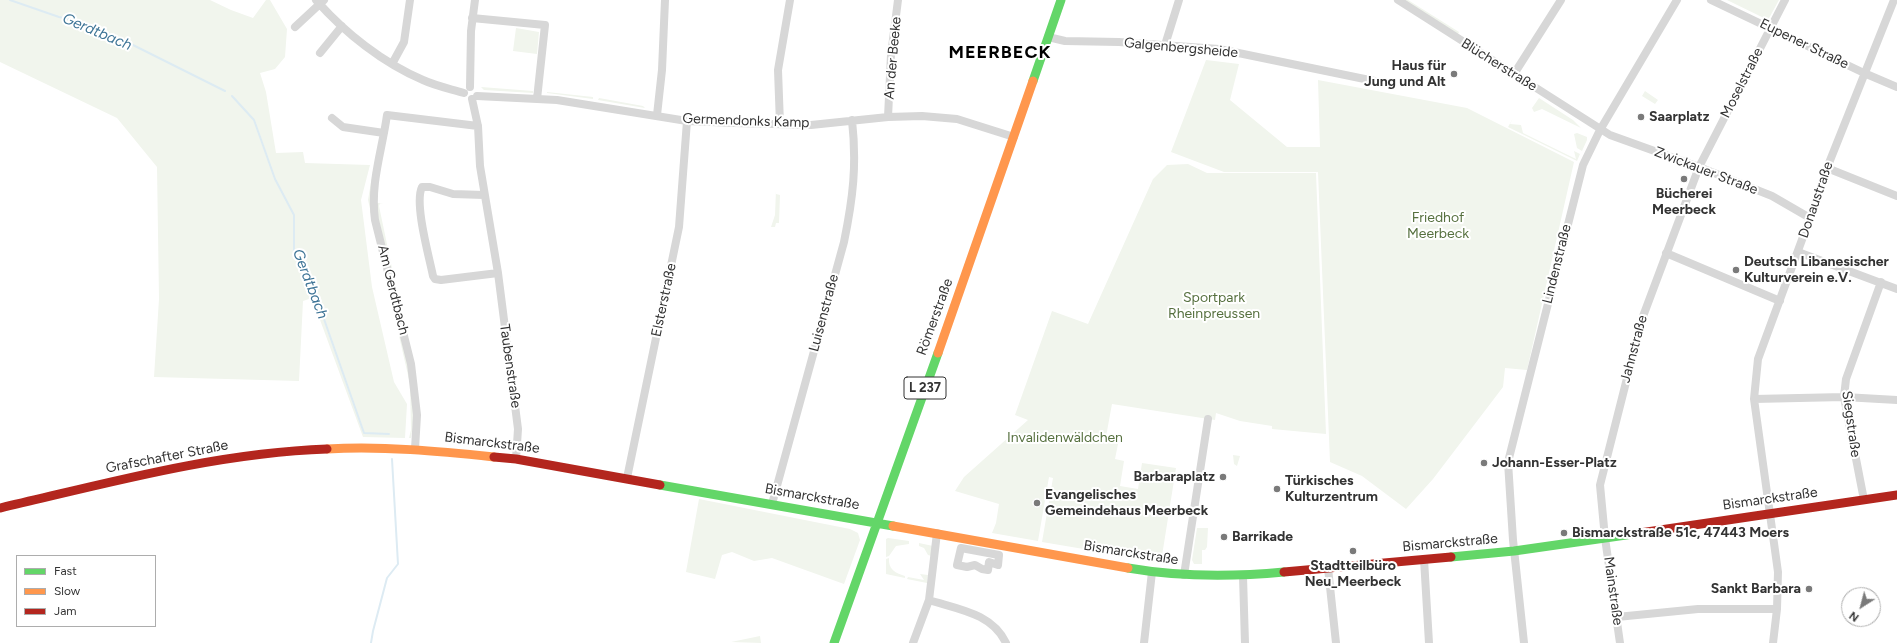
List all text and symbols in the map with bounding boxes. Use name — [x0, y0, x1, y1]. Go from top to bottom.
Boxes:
water label: Gerdtbach — [60, 9, 134, 55]
street label: Eupener Straße — [1757, 15, 1851, 73]
street label: An der Beeke — [881, 16, 905, 100]
street label: Galgenbergsheide — [1123, 35, 1239, 61]
street label: Blücherstraße — [1458, 35, 1540, 95]
district label: MEERBECK — [949, 42, 1051, 64]
street label: Moselstraße — [1717, 45, 1767, 121]
place label: Haus für Jung und Alt — [1364, 58, 1446, 90]
marker: Haus für Jung und Alt — [1449, 69, 1459, 79]
place label: Saarplatz — [1649, 109, 1709, 125]
street label: Germendonks Kamp — [682, 110, 810, 132]
marker: Saarplatz — [1636, 112, 1646, 122]
street label: Zwickauer Straße — [1652, 144, 1760, 198]
street label: Donaustraße — [1795, 160, 1837, 240]
marker: Bücherei Meerbeck — [1679, 174, 1689, 184]
place label: Bücherei Meerbeck — [1652, 186, 1716, 218]
park label: Friedhof Meerbeck — [1407, 210, 1469, 242]
street label: Lindenstraße — [1539, 223, 1575, 305]
street label: Am Gerdtbach — [374, 243, 412, 337]
water label: Gerdtbach — [288, 246, 332, 322]
place label: Deutsch Libanesischer Kulturverein e.V. — [1744, 254, 1889, 286]
street label: Elsterstraße — [648, 262, 680, 338]
marker: Deutsch Libanesischer Kulturverein e.V. — [1731, 265, 1741, 275]
street label: Luisenstraße — [806, 272, 842, 354]
street label: Römerstraße — [913, 276, 957, 358]
park label: Sportpark Rheinpreussen — [1168, 290, 1260, 322]
street label: Jahnstraße — [1617, 313, 1651, 385]
street label: Taubenstraße — [496, 323, 524, 409]
road number: L 237 — [904, 377, 946, 399]
street label: Siegstraße — [1838, 390, 1864, 458]
street label: Bismarckstraße — [443, 429, 541, 457]
park label: Invalidenwäldchen — [1007, 430, 1123, 446]
street label: Grafschafter Straße — [104, 437, 230, 477]
place label: Johann-Esser-Platz — [1492, 455, 1617, 471]
marker: Johann-Esser-Platz — [1479, 458, 1489, 468]
place label: Barbaraplatz — [1133, 469, 1215, 485]
marker: Barbaraplatz — [1218, 472, 1228, 482]
place label: Türkisches Kulturzentrum — [1285, 473, 1378, 506]
street label: Bismarckstraße — [763, 480, 861, 514]
marker: Türkisches Kulturzentrum — [1272, 484, 1282, 494]
street label: Bismarckstraße — [1721, 484, 1819, 514]
place label: Evangelisches Gemeindehaus Meerbeck — [1045, 487, 1208, 520]
marker: Evangelisches Gemeindehaus Meerbeck — [1032, 498, 1042, 508]
place label: Bismarckstraße 51c, 47443 Moers — [1572, 525, 1789, 541]
marker: Bismarckstraße 51c, 47443 Moers — [1559, 528, 1569, 538]
place label: Barrikade — [1232, 529, 1293, 545]
street label: Bismarckstraße — [1402, 530, 1498, 556]
marker: Barrikade — [1219, 532, 1229, 542]
street label: Bismarckstraße — [1082, 537, 1180, 569]
marker: Stadtteilbüro Neu_Meerbeck — [1348, 546, 1358, 556]
legend — [16, 555, 156, 627]
street label: Mainstraße — [1600, 556, 1626, 626]
place label: Stadtteilbüro Neu_Meerbeck — [1305, 558, 1401, 590]
text: Fast — [54, 564, 77, 578]
place label: Sankt Barbara — [1711, 581, 1801, 597]
text: Slow — [54, 584, 80, 598]
marker: Sankt Barbara — [1804, 584, 1814, 594]
north arrow — [1841, 587, 1881, 627]
text: Jam — [54, 604, 77, 618]
text: N — [1847, 609, 1862, 624]

